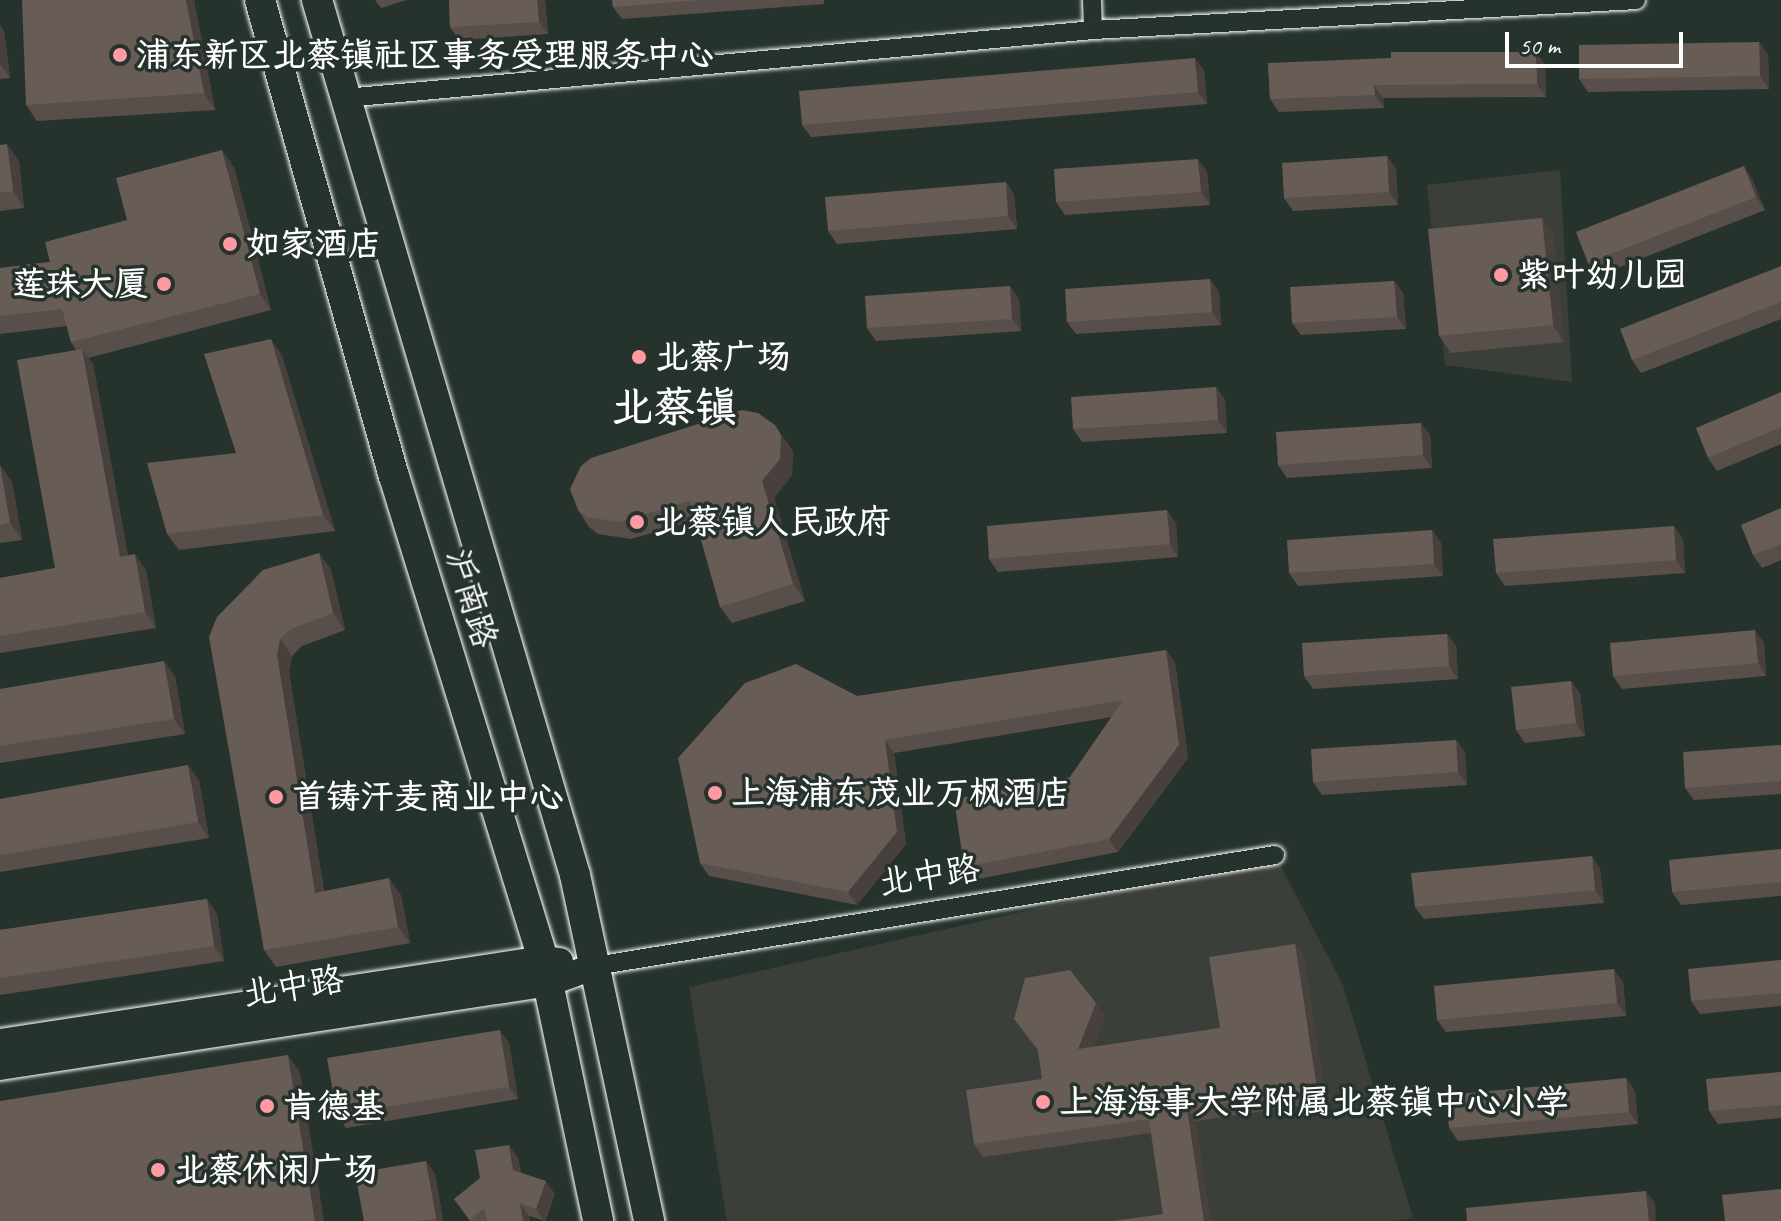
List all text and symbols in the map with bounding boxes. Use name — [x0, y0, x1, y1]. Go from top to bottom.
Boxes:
scale bar — [1509, 16, 1687, 66]
text: 50 m — [1519, 31, 1560, 61]
place label: 浦东新区北蔡镇社区事务受理服务中心 — [136, 35, 714, 75]
marker: 浦东新区北蔡镇社区事务受理服务中心 — [111, 46, 129, 64]
place label: 如家酒店 — [246, 224, 382, 264]
marker: 如家酒店 — [221, 235, 239, 253]
place label: 紫叶幼儿园 — [1517, 255, 1687, 295]
place label: 莲珠大厦 — [12, 264, 148, 304]
marker: 紫叶幼儿园 — [1492, 266, 1510, 284]
marker: 莲珠大厦 — [155, 275, 173, 293]
place label: 北蔡广场 — [655, 337, 791, 377]
marker: 北蔡广场 — [630, 348, 648, 366]
district label: 北蔡镇 — [611, 383, 737, 433]
place label: 北蔡镇人民政府 — [653, 502, 891, 542]
marker: 北蔡镇人民政府 — [628, 513, 646, 531]
street label: 沪南路 — [438, 543, 506, 653]
place label: 上海浦东茂业万枫酒店 — [731, 773, 1071, 813]
place label: 首铸汗麦商业中心 — [292, 777, 564, 817]
marker: 上海浦东茂业万枫酒店 — [706, 784, 724, 802]
marker: 首铸汗麦商业中心 — [267, 788, 285, 806]
street label: 北中路 — [875, 847, 983, 903]
street label: 北中路 — [239, 958, 347, 1014]
place label: 上海海事大学附属北蔡镇中心小学 — [1059, 1082, 1569, 1122]
place label: 肯德基 — [283, 1086, 385, 1126]
marker: 上海海事大学附属北蔡镇中心小学 — [1034, 1093, 1052, 1111]
marker: 肯德基 — [258, 1097, 276, 1115]
place label: 北蔡休闲广场 — [174, 1150, 378, 1190]
marker: 北蔡休闲广场 — [149, 1161, 167, 1179]

